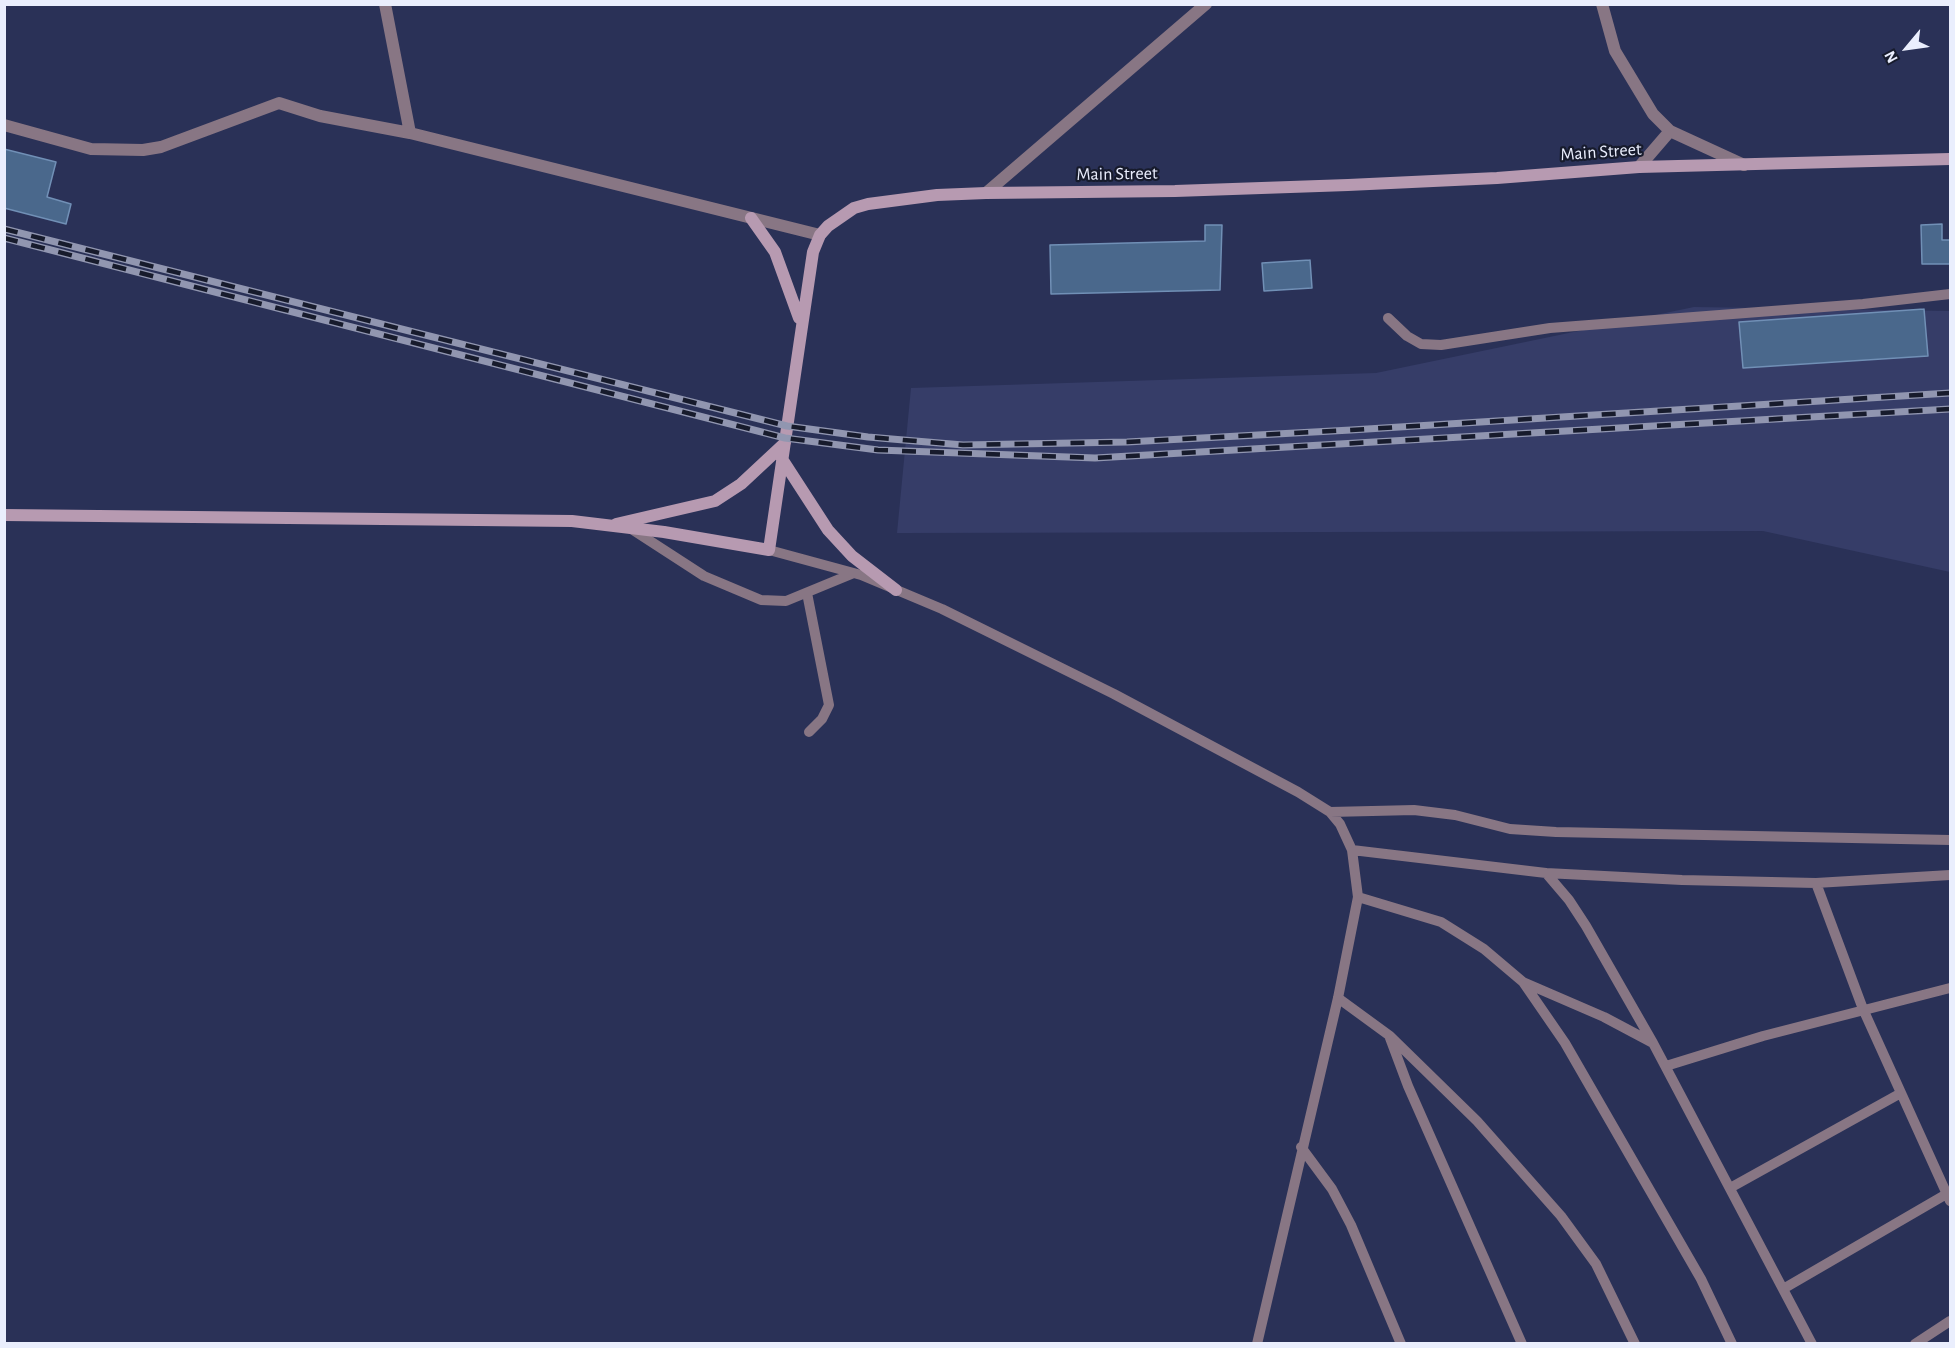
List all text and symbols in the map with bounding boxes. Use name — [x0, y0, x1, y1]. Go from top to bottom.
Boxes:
north arrow — [1877, 18, 1937, 78]
text: N — [1882, 48, 1901, 65]
street label: Main Street — [1560, 138, 1642, 166]
street label: Main Street — [1076, 162, 1158, 186]

